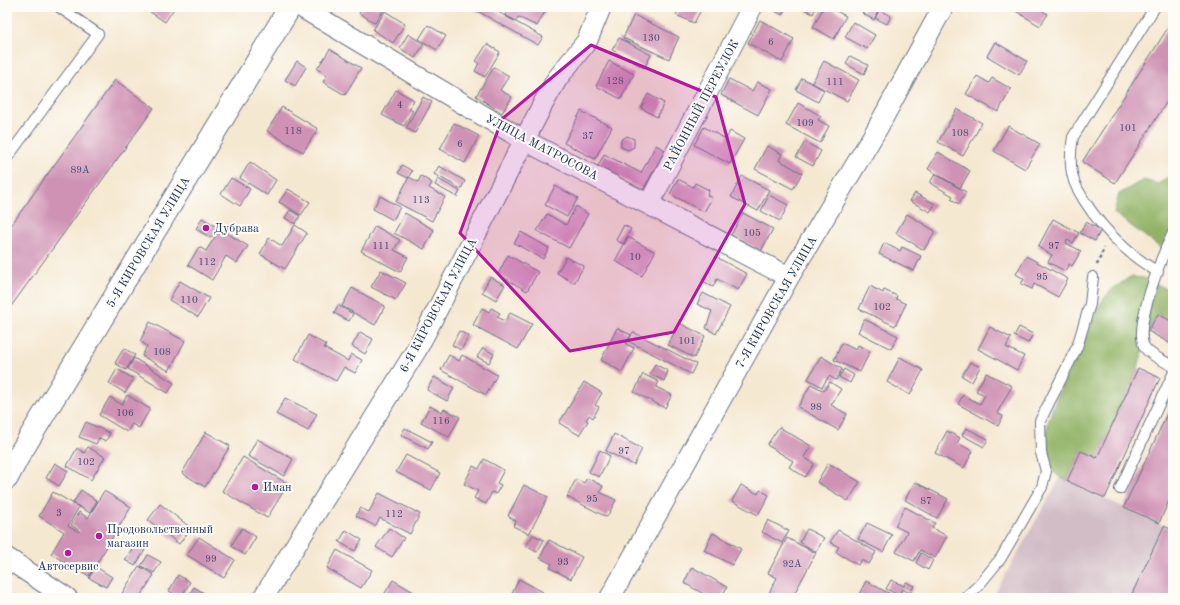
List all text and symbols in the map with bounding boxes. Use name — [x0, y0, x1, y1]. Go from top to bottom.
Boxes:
house number: 130 — [642, 33, 660, 43]
street label: РАЙОННЫЙ ПЕРЕУЛОК — [660, 36, 742, 173]
house number: 6 — [768, 37, 774, 47]
house number: 128 — [606, 76, 624, 86]
house number: 111 — [826, 77, 844, 87]
house number: 4 — [397, 100, 403, 110]
street label: УЛИЦА МАТРОСОВА — [483, 113, 600, 183]
house number: 109 — [796, 118, 814, 128]
house number: 101 — [1119, 123, 1137, 133]
house number: 118 — [284, 126, 302, 136]
house number: 108 — [951, 128, 969, 138]
house number: 37 — [582, 131, 594, 141]
house number: 6 — [457, 139, 463, 149]
house number: 89А — [70, 165, 90, 175]
street label: 5-Я КИРОВСКАЯ УЛИЦА — [104, 175, 193, 310]
house number: 113 — [412, 195, 430, 205]
marker: Дубрава — [201, 223, 211, 233]
place label: Дубрава — [214, 223, 259, 235]
house number: 105 — [743, 228, 761, 238]
street label: 7-Я КИРОВСКАЯ УЛИЦА — [734, 235, 820, 370]
street label: 6-Я КИРОВСКАЯ УЛИЦА — [398, 236, 479, 375]
house number: 111 — [372, 241, 390, 251]
house number: 97 — [1048, 241, 1060, 251]
house number: 10 — [629, 252, 641, 262]
house number: 112 — [198, 257, 216, 267]
house number: 95 — [1036, 272, 1048, 282]
house number: 110 — [180, 295, 198, 305]
house number: 102 — [873, 302, 891, 312]
house number: 101 — [678, 336, 696, 346]
house number: 108 — [153, 347, 171, 357]
house number: 98 — [810, 402, 822, 412]
house number: 106 — [116, 408, 134, 418]
house number: 116 — [432, 416, 450, 426]
house number: 97 — [618, 446, 630, 456]
house number: 102 — [77, 457, 95, 467]
marker: Иман — [250, 482, 260, 492]
place label: Иман — [263, 482, 292, 494]
house number: 95 — [586, 494, 598, 504]
house number: 87 — [920, 496, 932, 506]
house number: 3 — [56, 508, 62, 518]
house number: 112 — [385, 509, 403, 519]
place label: Продовольственный магазин — [107, 524, 213, 550]
marker: Продовольственный магазин — [94, 531, 104, 541]
marker: Автосервис — [63, 548, 73, 558]
house number: 99 — [205, 554, 217, 564]
house number: 93 — [557, 557, 569, 567]
house number: 92А — [782, 559, 802, 569]
place label: Автосервис — [38, 561, 98, 573]

